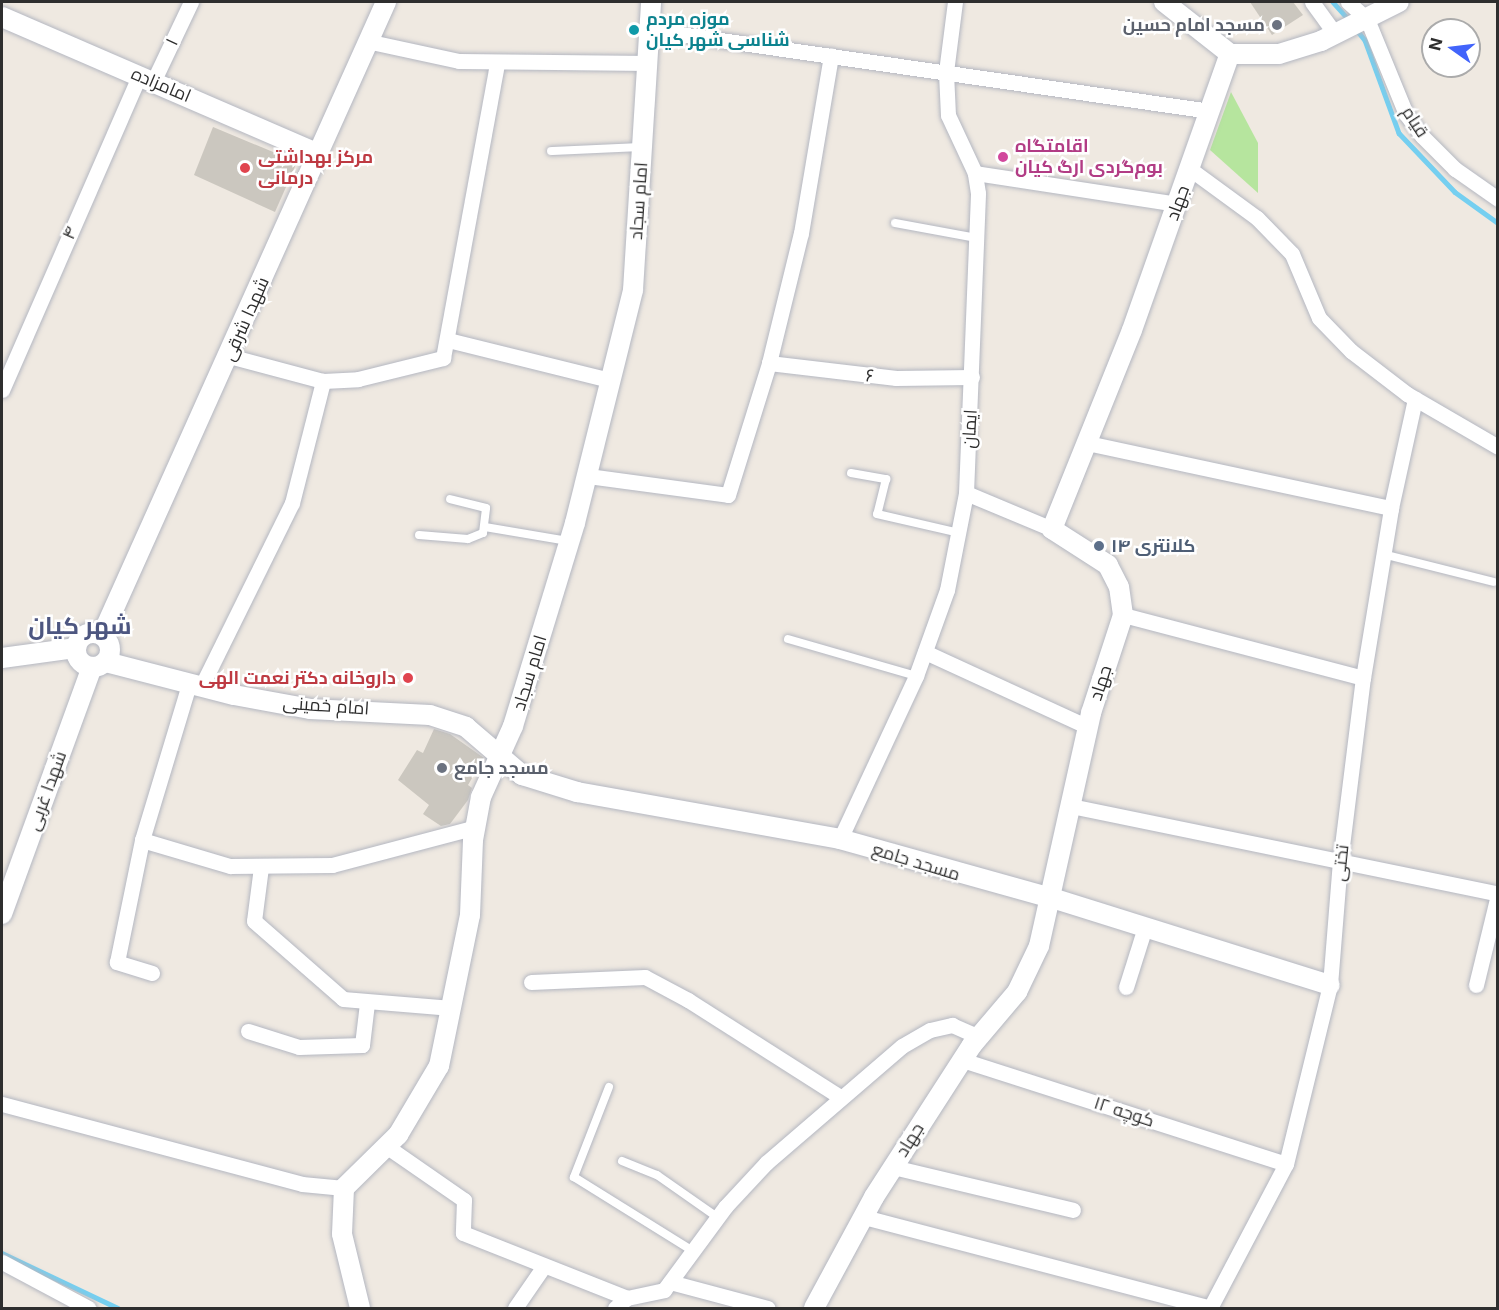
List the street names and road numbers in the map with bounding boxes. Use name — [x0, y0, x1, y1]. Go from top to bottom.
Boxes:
street label: ۱ — [161, 35, 183, 49]
street label: امامزاده — [128, 63, 194, 107]
street label: قیام — [1397, 102, 1433, 142]
street label: امام سجاد — [626, 161, 652, 241]
street label: جهاد — [1162, 182, 1194, 224]
street label: ۴ — [58, 223, 82, 243]
street label: شهدا شرقی — [218, 274, 274, 364]
street label: ۶ — [865, 365, 875, 387]
street label: ایمان — [958, 409, 982, 449]
street label: امام سجاد — [508, 633, 552, 713]
street label: جهاد — [1085, 663, 1117, 703]
street label: امام خمینی — [282, 692, 370, 720]
street label: شهدا غربی — [23, 748, 71, 834]
street label: مسجد جامع — [869, 838, 963, 886]
street label: تختی — [1328, 844, 1354, 882]
street label: کوچه ۱۲ — [1091, 1092, 1157, 1132]
street label: جهاد — [891, 1119, 929, 1161]

